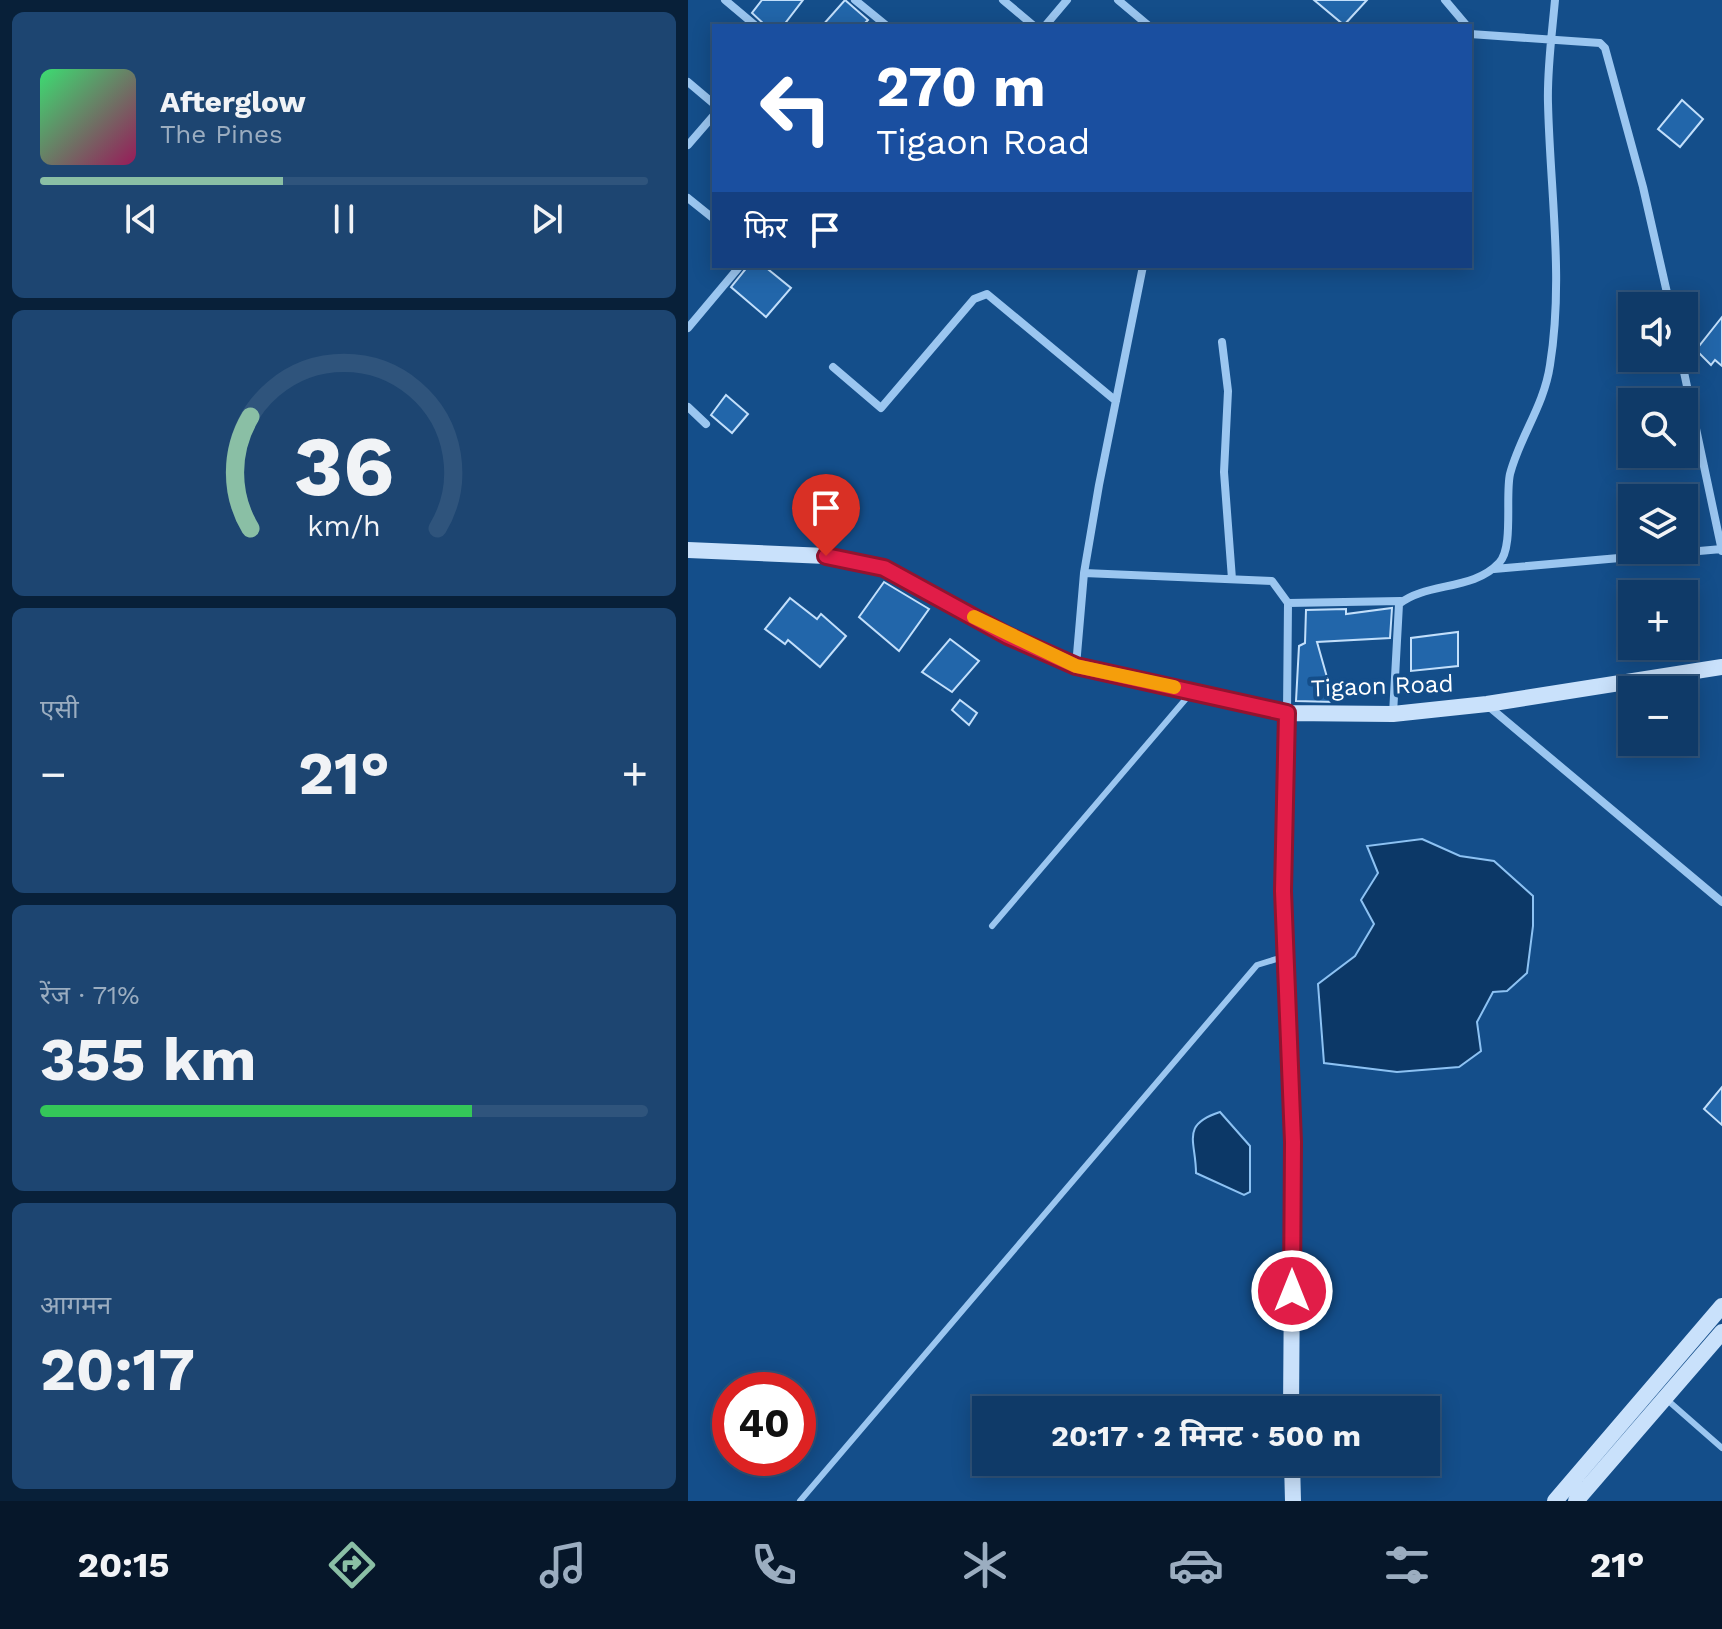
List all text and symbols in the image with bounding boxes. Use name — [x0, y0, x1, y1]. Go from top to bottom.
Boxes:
text: 270 m — [876, 54, 1046, 120]
icon: left — [744, 56, 848, 160]
text: Afterglow — [160, 84, 306, 119]
text: The Pines — [160, 119, 283, 149]
text: Tigaon Road — [876, 121, 1090, 163]
icon: previous — [119, 197, 163, 241]
icon: pause — [322, 197, 366, 241]
icon: next — [525, 197, 569, 241]
icon: arrive — [803, 208, 847, 252]
text: फिर — [744, 210, 787, 245]
map controls — [1618, 292, 1698, 756]
button: sound — [1618, 292, 1698, 372]
button: search — [1618, 388, 1698, 468]
text: 36 — [294, 417, 394, 514]
pin — [792, 474, 860, 556]
button: layers — [1618, 484, 1698, 564]
icon: arrive — [804, 486, 848, 530]
text: km/h — [307, 509, 381, 543]
button: + — [1618, 580, 1698, 660]
street label: Tigaon Road — [1310, 670, 1454, 702]
button: − — [1618, 676, 1698, 756]
text: एसी — [40, 694, 79, 724]
text: 21° — [298, 738, 390, 809]
text: − — [40, 748, 67, 800]
text: + — [621, 748, 648, 800]
text: रेंज · 71% — [40, 980, 139, 1010]
text: 355 km — [40, 1024, 256, 1095]
position arrow — [1250, 1249, 1334, 1333]
text: आगमन — [40, 1290, 111, 1320]
text: 20:17 — [40, 1334, 195, 1405]
speed limit sign: 40 — [712, 1372, 816, 1476]
text: 20:17 · 2 मिनट · 500 m — [1051, 1418, 1361, 1453]
icon: directions — [324, 1537, 380, 1593]
icon: music — [535, 1537, 591, 1593]
icon: phone — [746, 1537, 802, 1593]
icon: climate — [957, 1537, 1013, 1593]
icon: car — [1168, 1537, 1224, 1593]
icon: filters — [1379, 1537, 1435, 1593]
text: 20:15 — [77, 1544, 169, 1586]
text: 21° — [1590, 1544, 1645, 1586]

